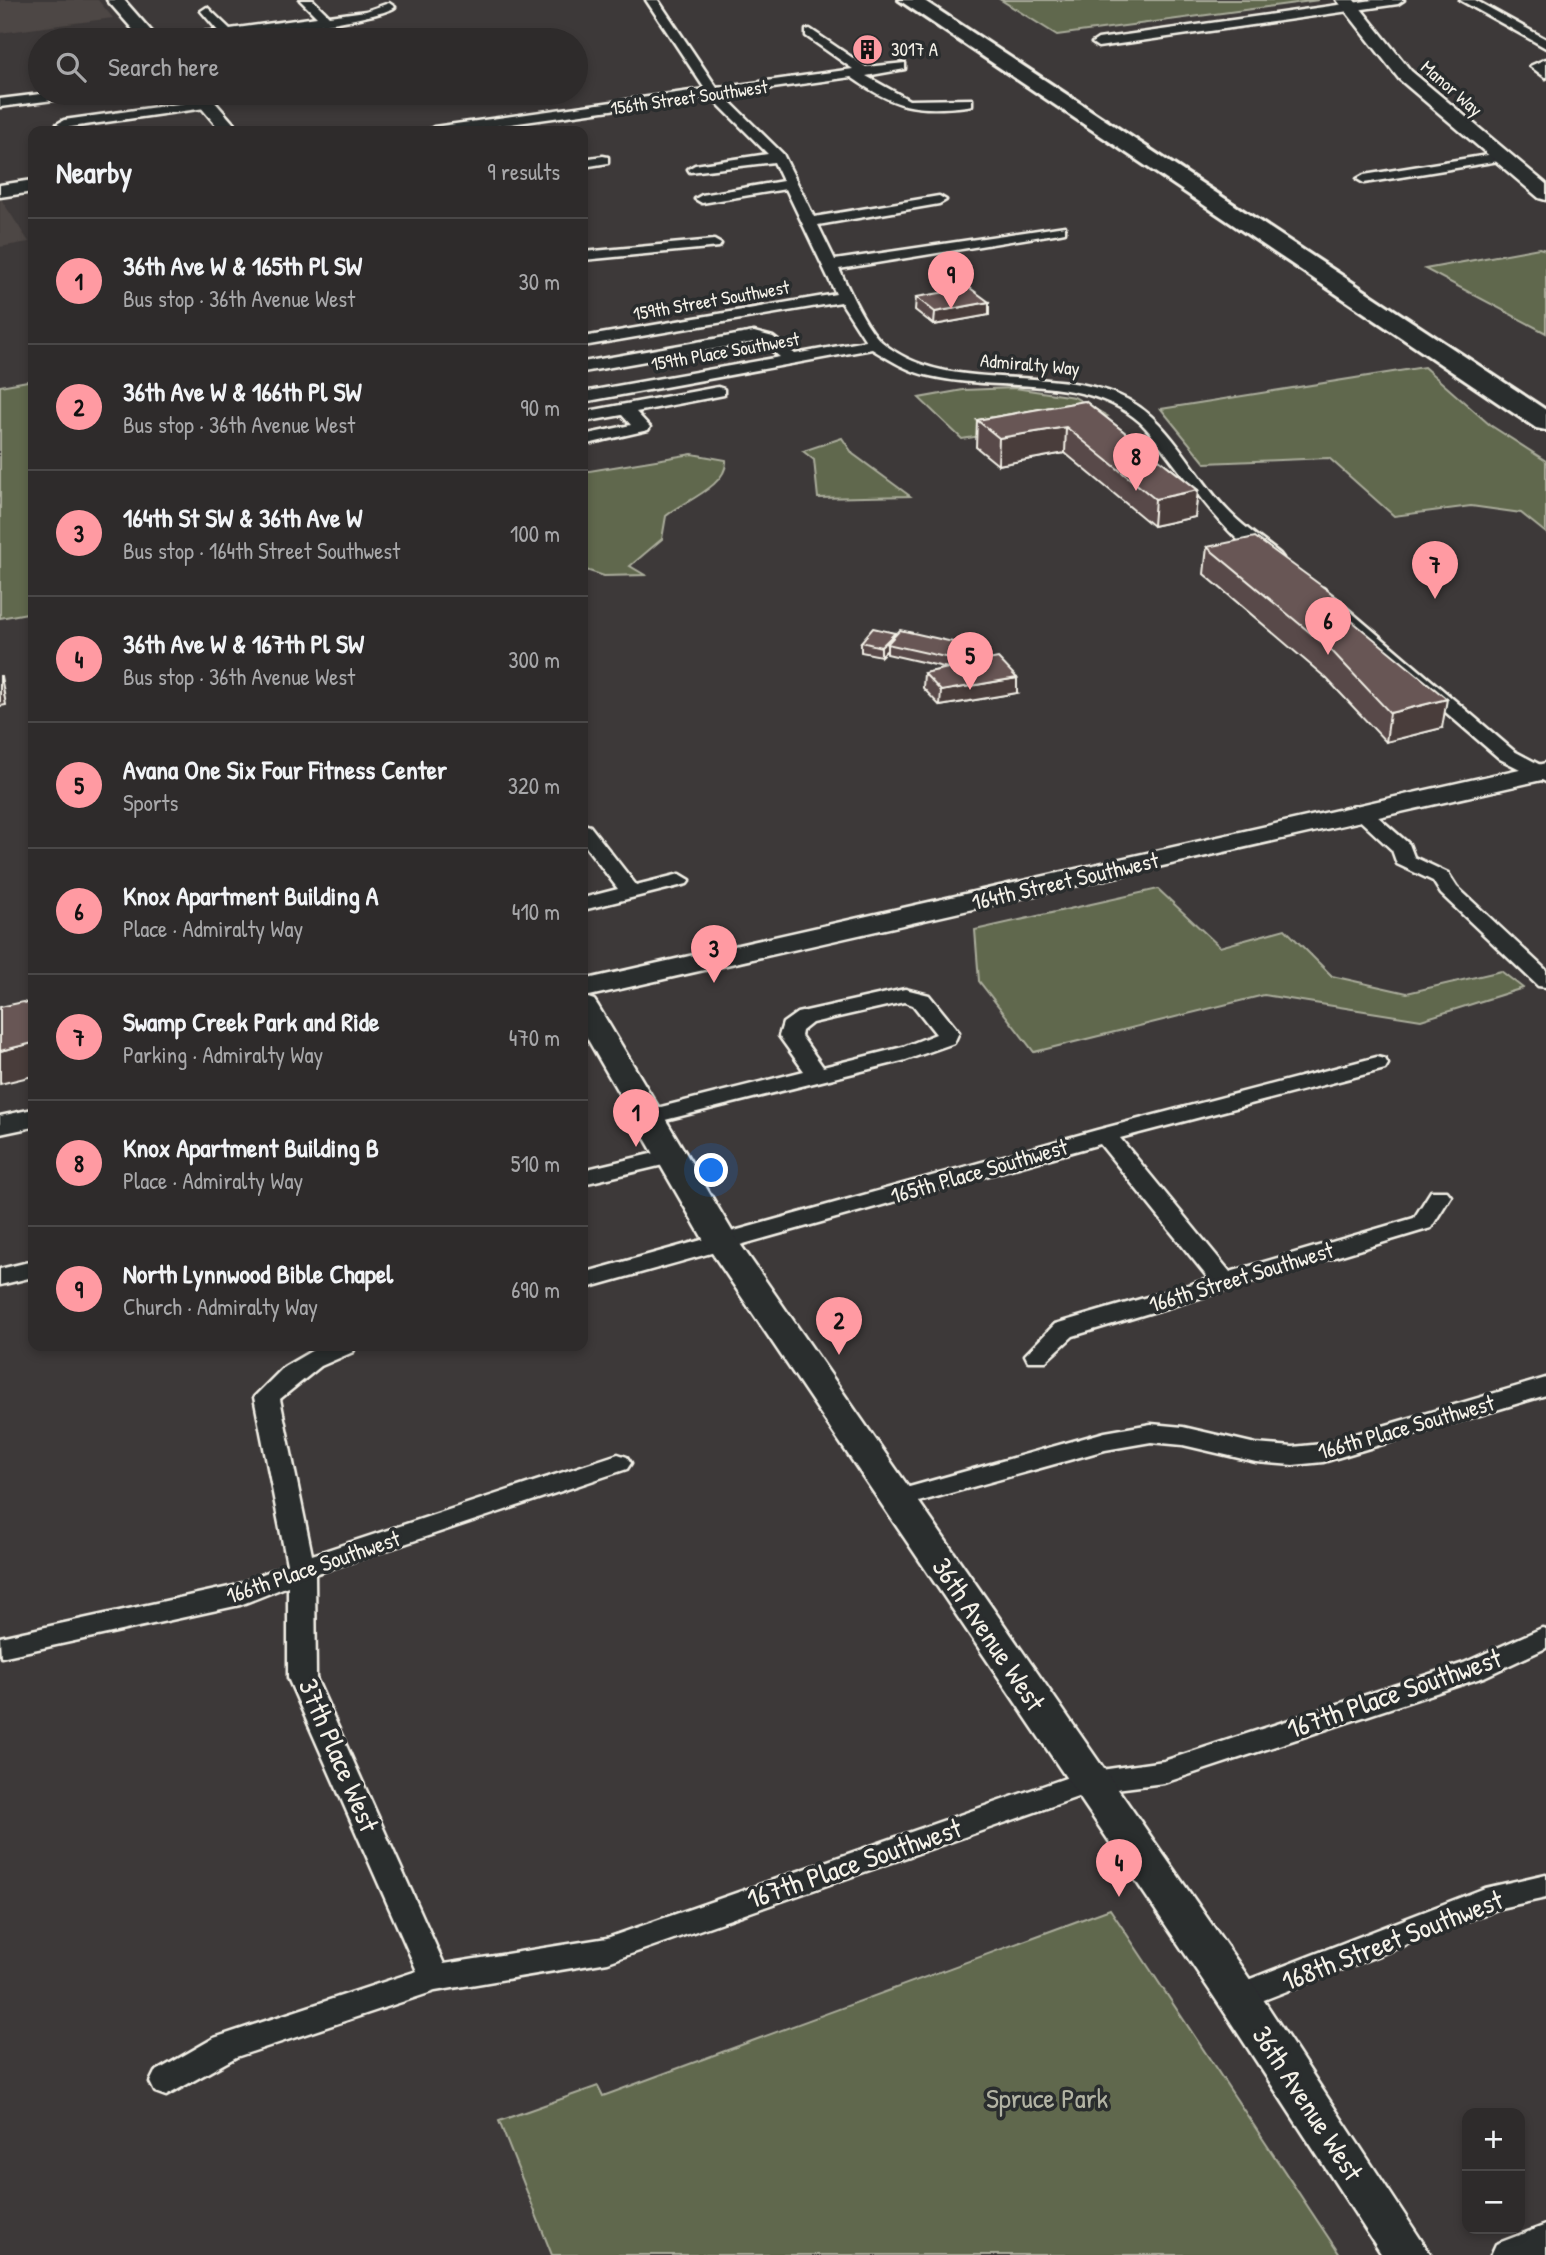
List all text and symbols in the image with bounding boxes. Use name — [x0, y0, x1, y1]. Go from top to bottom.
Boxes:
search box — [28, 28, 588, 105]
building icon: 3017 A — [851, 32, 885, 66]
place label: 3017 A — [891, 36, 938, 62]
icon: search — [52, 48, 90, 86]
text: Search here — [108, 49, 219, 84]
street label: Manor Way — [1416, 54, 1488, 122]
street label: 156th Street Southwest — [609, 73, 770, 121]
text: Nearby — [56, 152, 132, 192]
text: 9 results — [487, 156, 560, 187]
text: 36th Ave W & 165th Pl SW — [123, 248, 362, 283]
pin: 9 — [928, 251, 974, 309]
text: 1 — [75, 266, 83, 297]
text: 30 m — [518, 266, 560, 297]
street label: 159th Street Southwest — [631, 273, 792, 327]
text: Bus stop · 36th Avenue West — [123, 283, 355, 314]
street label: 159th Place Southwest — [649, 325, 802, 377]
street label: Admiralty Way — [979, 347, 1081, 381]
text: 36th Ave W & 166th Pl SW — [123, 374, 361, 409]
text: 2 — [74, 392, 84, 423]
text: 90 m — [520, 392, 560, 423]
text: Bus stop · 36th Avenue West — [123, 409, 355, 440]
pin: 8 — [1113, 433, 1159, 491]
text: 164th St SW & 36th Ave W — [123, 500, 362, 535]
text: 3 — [74, 518, 84, 549]
text: 100 m — [510, 518, 560, 549]
text: Bus stop · 164th Street Southwest — [123, 535, 400, 566]
pin: 7 — [1412, 541, 1458, 599]
pin: 6 — [1305, 597, 1351, 655]
text: 36th Ave W & 167th Pl SW — [123, 626, 364, 661]
pin: 5 — [947, 632, 993, 690]
text: 4 — [75, 644, 83, 675]
text: 300 m — [508, 644, 560, 675]
text: Bus stop · 36th Avenue West — [123, 661, 355, 692]
text: Avana One Six Four Fitness Center — [123, 752, 447, 787]
text: 5 — [74, 770, 84, 801]
text: 320 m — [508, 770, 560, 801]
text: Sports — [123, 787, 178, 818]
street label: 164th Street Southwest — [968, 844, 1162, 917]
text: Knox Apartment Building A — [123, 878, 378, 913]
text: 6 — [74, 896, 84, 927]
text: 410 m — [512, 896, 560, 927]
text: Place · Admiralty Way — [123, 913, 303, 944]
pin: 3 — [691, 925, 737, 983]
text: Swamp Creek Park and Ride — [123, 1004, 379, 1039]
text: 7 — [73, 1022, 85, 1053]
text: 470 m — [509, 1022, 560, 1053]
text: Parking · Admiralty Way — [123, 1039, 323, 1070]
pin: 1 — [613, 1089, 659, 1147]
text: Knox Apartment Building B — [123, 1130, 379, 1165]
street label: 165th Place Southwest — [887, 1130, 1072, 1211]
text: 8 — [74, 1148, 84, 1179]
text: 510 m — [511, 1148, 560, 1179]
your location — [694, 1153, 728, 1187]
text: Place · Admiralty Way — [123, 1165, 303, 1196]
street label: 166th Street Southwest — [1145, 1233, 1338, 1319]
text: North Lynnwood Bible Chapel — [123, 1256, 393, 1291]
text: 9 — [75, 1274, 83, 1305]
text: 690 m — [511, 1274, 560, 1305]
text: Church · Admiralty Way — [123, 1291, 318, 1322]
pin: 2 — [816, 1297, 862, 1355]
street label: 166th Place Southwest — [1314, 1386, 1499, 1467]
street label: 166th Place Southwest — [222, 1522, 405, 1611]
street label: 36th Avenue West — [924, 1550, 1055, 1719]
street label: 167th Place Southwest — [1282, 1638, 1507, 1748]
street label: 37th Place West — [290, 1672, 389, 1838]
street label: 167th Place Southwest — [742, 1808, 967, 1918]
pin: 4 — [1096, 1839, 1142, 1897]
street label: 168th Street Southwest — [1276, 1880, 1508, 2000]
street label: 36th Avenue West — [1244, 2018, 1373, 2188]
park label: Spruce Park — [986, 2079, 1108, 2117]
map controls — [1462, 2108, 1525, 2234]
button: + — [1462, 2108, 1525, 2171]
button: − — [1462, 2171, 1525, 2234]

